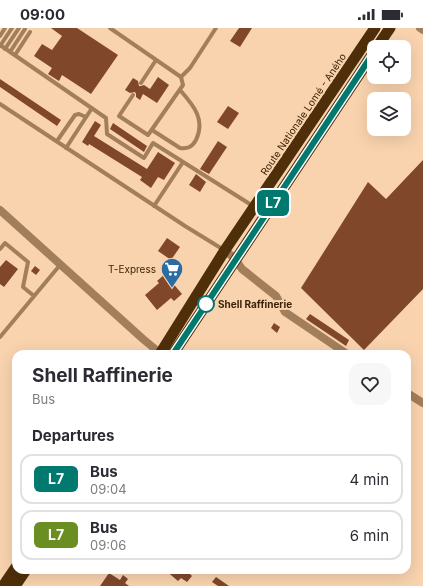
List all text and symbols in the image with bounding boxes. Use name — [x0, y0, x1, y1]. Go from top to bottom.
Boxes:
text: 09:00 — [20, 5, 65, 24]
map controls — [367, 40, 411, 136]
button: locate — [367, 40, 411, 84]
street label: Route Nationale Lomé - Aného — [258, 51, 348, 177]
button: layers — [367, 92, 411, 136]
line badge: L7 — [255, 190, 291, 216]
text: L7 — [265, 194, 281, 211]
supermarket icon: T-Express — [159, 256, 185, 289]
place label: T-Express — [108, 263, 156, 275]
marker: Shell Raffinerie — [197, 295, 215, 313]
place label: Shell Raffinerie — [218, 298, 292, 310]
button: heart — [349, 363, 391, 405]
text: Shell Raffinerie — [32, 364, 173, 387]
text: Bus — [32, 391, 55, 407]
text: Departures — [32, 426, 114, 445]
text: Bus — [90, 462, 118, 481]
text: L7 — [48, 470, 64, 487]
text: 4 min — [349, 470, 389, 489]
text: 09:04 — [90, 481, 127, 497]
text: Bus — [90, 518, 118, 537]
text: L7 — [48, 526, 64, 543]
text: 6 min — [350, 526, 389, 545]
text: 09:06 — [90, 537, 126, 553]

